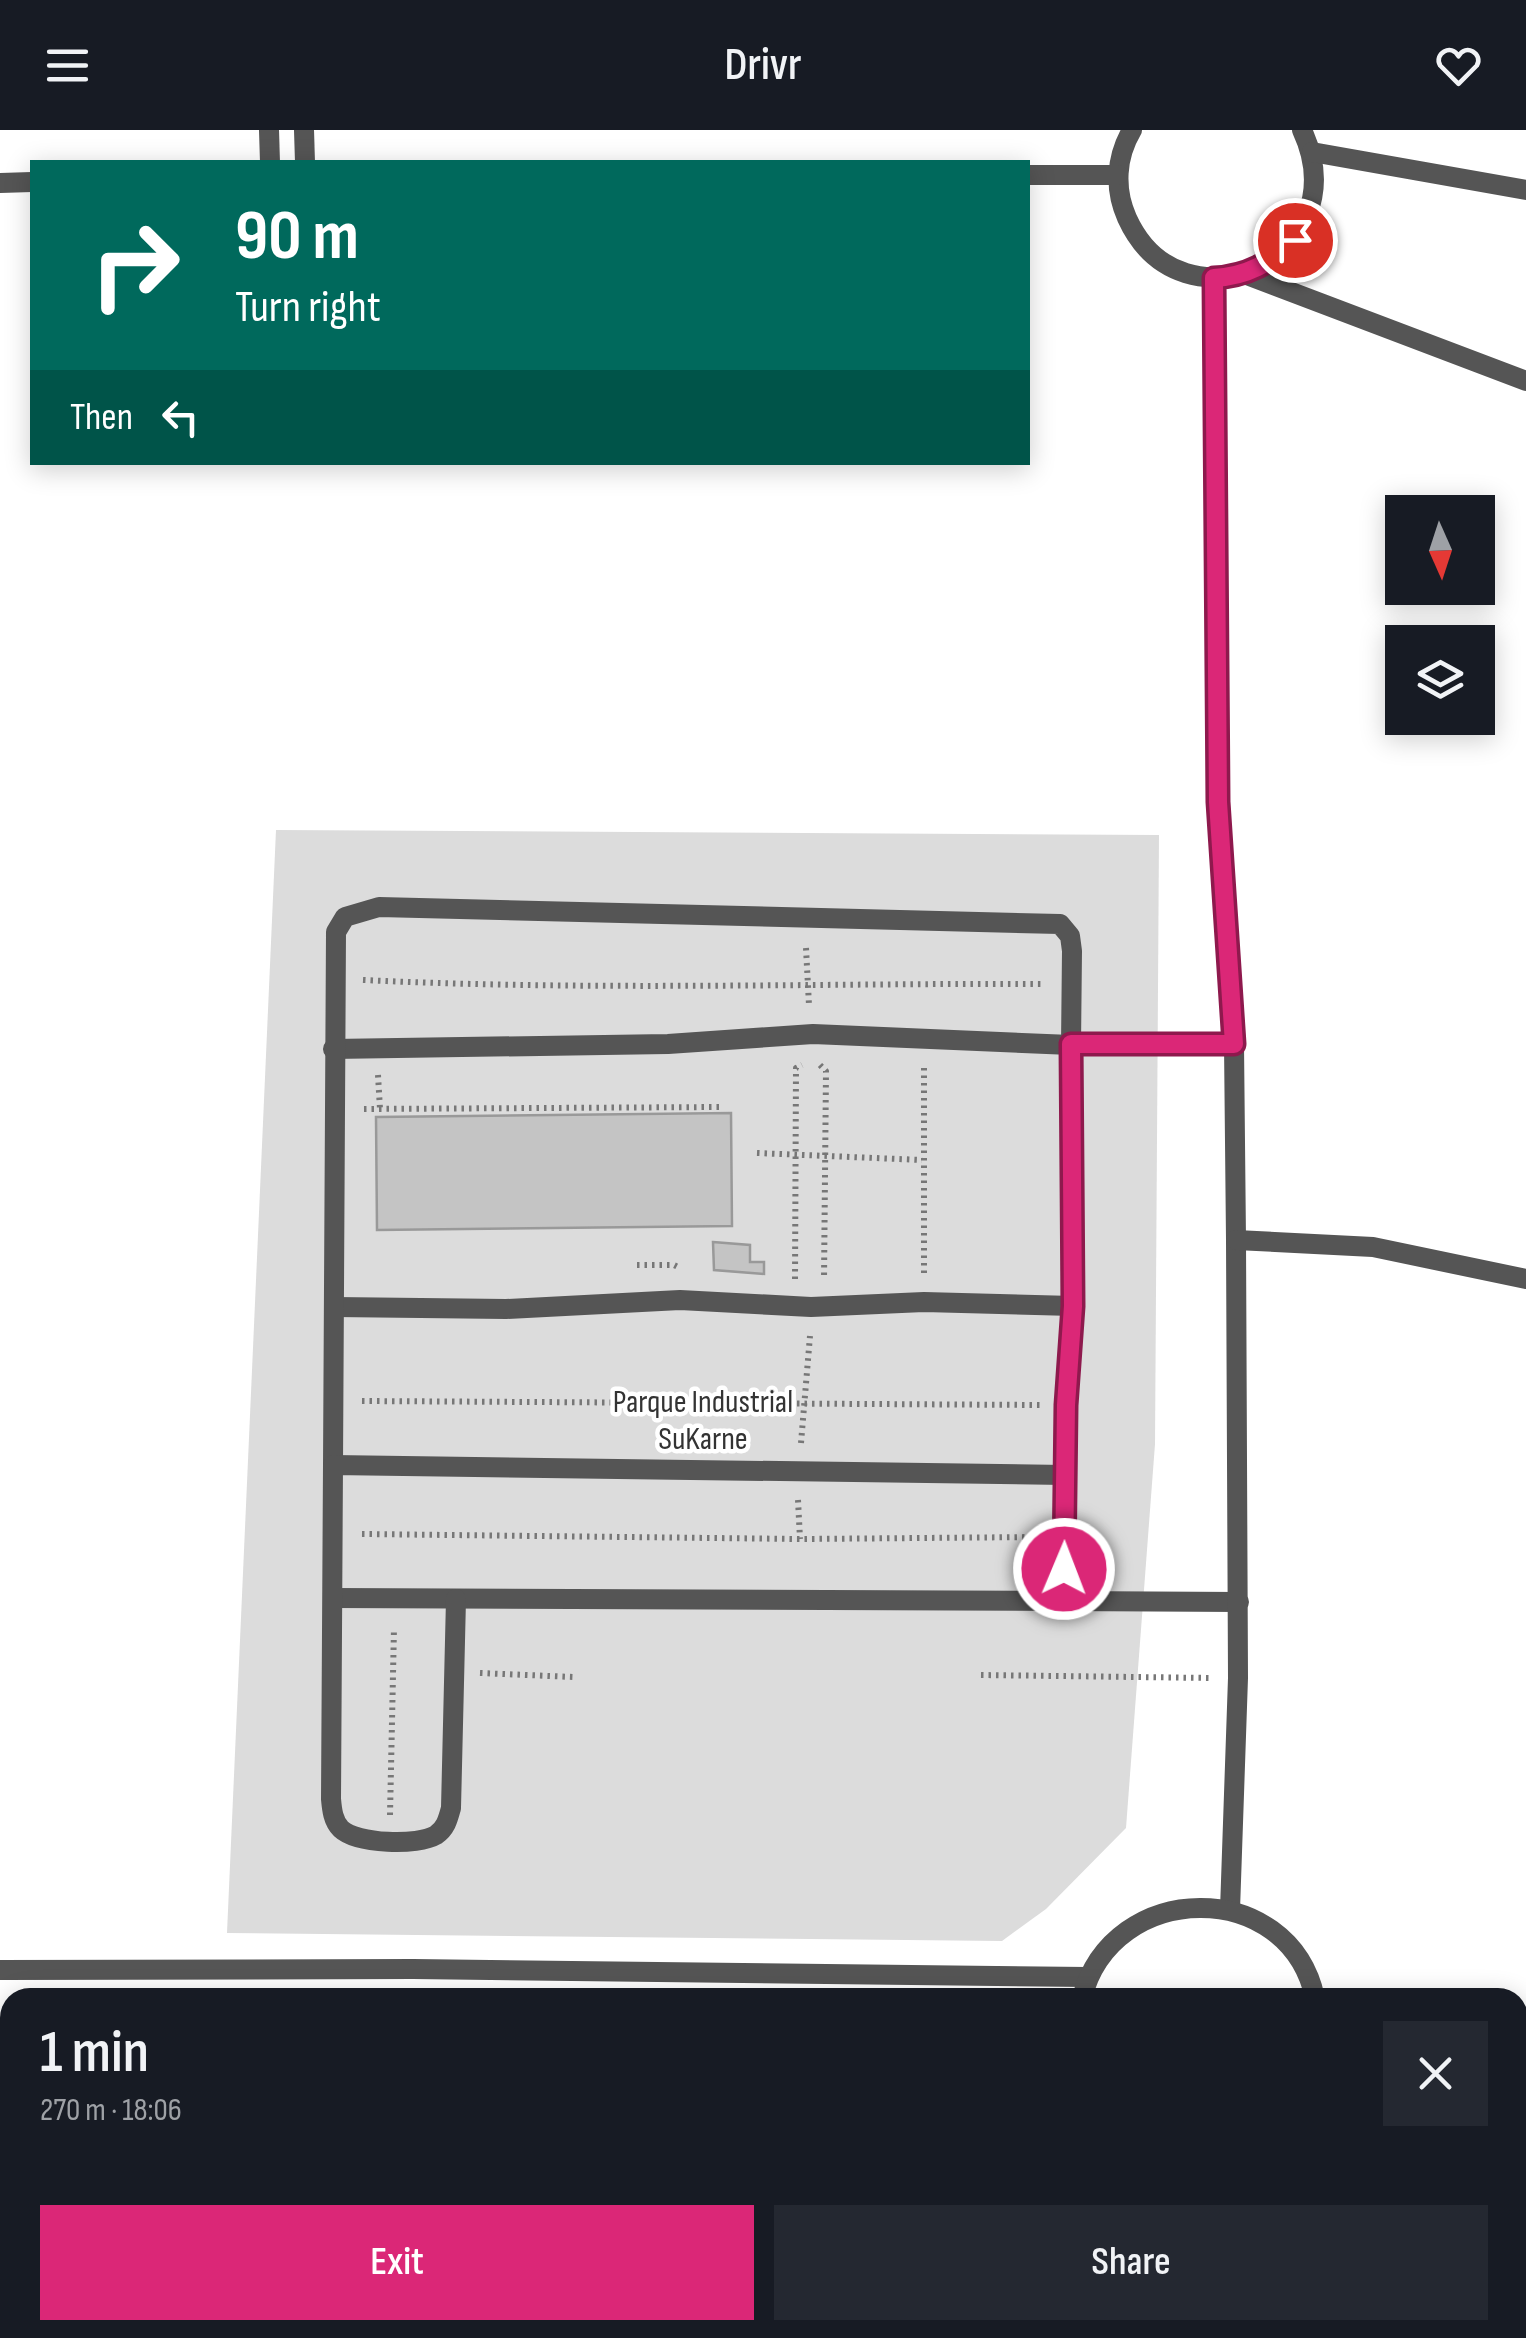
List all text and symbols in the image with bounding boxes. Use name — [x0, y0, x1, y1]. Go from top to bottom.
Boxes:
icon: menu — [40, 38, 95, 93]
text: Drivr — [725, 38, 801, 93]
icon: heart — [1431, 38, 1486, 93]
text: 90 m — [235, 195, 359, 279]
pin — [1253, 198, 1338, 283]
icon: right — [70, 200, 200, 330]
icon: arrive — [1268, 213, 1323, 268]
text: Turn right — [235, 280, 381, 335]
icon: left — [153, 390, 208, 445]
text: Then — [70, 395, 133, 440]
north arrow — [1385, 495, 1495, 605]
map controls — [1385, 495, 1495, 735]
button: layers — [1385, 625, 1495, 735]
park label: Parque Industrial SuKarne — [613, 1383, 793, 1459]
position arrow — [1012, 1517, 1116, 1621]
text: 1 min — [40, 2017, 149, 2089]
button: close — [1383, 2021, 1488, 2126]
text: 270 m · 18:06 — [40, 2091, 182, 2130]
button: Exit — [40, 2205, 754, 2320]
button: Share — [774, 2205, 1488, 2320]

